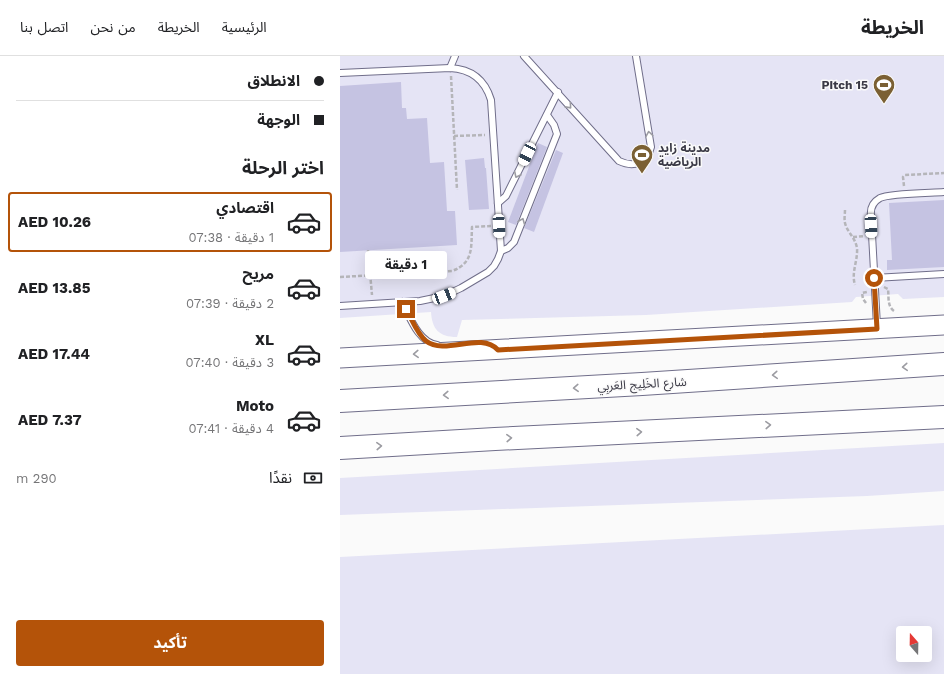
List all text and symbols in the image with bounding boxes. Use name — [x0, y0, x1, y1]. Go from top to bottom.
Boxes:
text: الخريطة — [861, 16, 924, 39]
text: اتصل بنا — [20, 19, 68, 35]
text: من نحن — [90, 19, 136, 35]
text: الخريطة — [158, 19, 200, 35]
text: الرئيسية — [222, 19, 267, 35]
text: الانطلاق — [248, 72, 300, 90]
sports icon: Pitch 15 — [871, 72, 897, 105]
place label: Pitch 15 — [821, 78, 868, 92]
one-way arrow — [565, 101, 572, 108]
text: الوجهة — [257, 111, 300, 129]
one-way arrow — [645, 131, 654, 137]
car — [516, 141, 538, 167]
place label: مدينة زايد الرياضية — [658, 141, 710, 169]
sports icon: مدينة زايد الرياضية — [629, 142, 655, 175]
text: اختر الرحلة — [242, 157, 324, 178]
one-way arrow — [514, 171, 522, 179]
text: اقتصادي — [216, 199, 274, 217]
icon: car — [286, 204, 322, 240]
text: AED 10.26 — [18, 213, 91, 231]
car — [492, 214, 506, 238]
car — [864, 214, 878, 238]
one-way arrow — [517, 217, 525, 225]
text: 1 دقيقة · 07:38 — [189, 230, 274, 245]
callout: 1 دقيقة — [365, 251, 447, 279]
text: 1 دقيقة — [385, 257, 427, 272]
text: مريح — [242, 265, 274, 283]
route start — [865, 269, 883, 287]
icon: car — [286, 270, 322, 306]
text: AED 13.85 — [18, 279, 90, 297]
car — [431, 286, 457, 306]
text: 2 دقيقة · 07:39 — [186, 296, 274, 311]
route end — [397, 300, 415, 318]
text: XL — [255, 331, 274, 349]
icon: car — [286, 336, 322, 372]
text: AED 17.44 — [18, 345, 90, 363]
one-way arrow — [413, 350, 419, 359]
text: 3 دقيقة · 07:40 — [186, 355, 274, 370]
one-way arrow — [902, 362, 908, 371]
one-way arrow — [772, 371, 778, 380]
street label: شارع الخَلِيج العَربِي — [597, 375, 687, 396]
one-way arrow — [573, 383, 579, 392]
one-way arrow — [443, 391, 449, 399]
text: Moto — [236, 397, 274, 415]
icon: car — [286, 402, 322, 438]
text: AED 7.37 — [18, 411, 82, 429]
text: 4 دقيقة · 07:41 — [188, 421, 274, 436]
one-way arrow — [765, 421, 771, 429]
one-way arrow — [636, 427, 642, 436]
one-way arrow — [506, 434, 512, 443]
one-way arrow — [376, 441, 382, 450]
icon: cash — [302, 467, 324, 489]
text: نقدًا — [269, 469, 292, 487]
text: 290 m — [16, 471, 57, 486]
button: تأكيد — [16, 620, 324, 666]
north arrow — [896, 626, 932, 662]
map controls — [896, 626, 932, 662]

